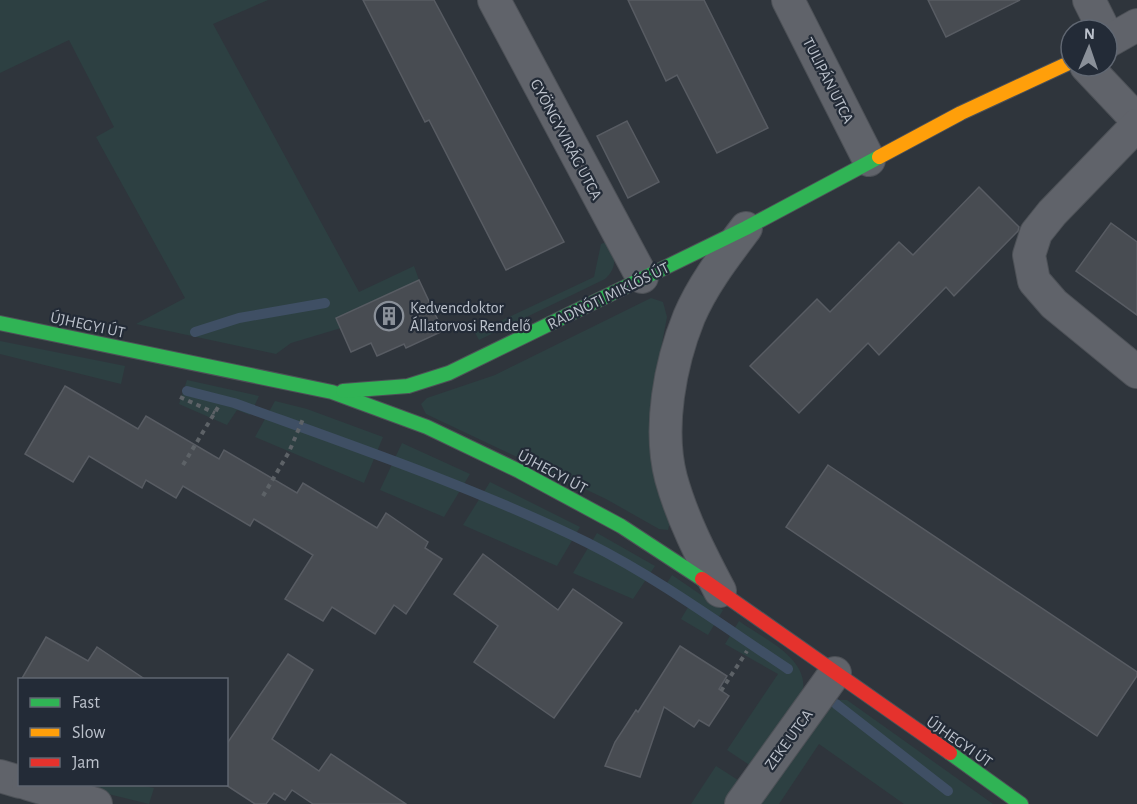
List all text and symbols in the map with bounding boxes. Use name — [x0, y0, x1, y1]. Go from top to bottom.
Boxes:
north arrow — [1059, 18, 1119, 78]
text: N — [1084, 26, 1095, 42]
street label: TULIPÁN UTCA — [800, 34, 858, 126]
street label: GYÖNGYVIRÁG UTCA — [527, 75, 607, 203]
street label: RADNÓTI MIKLÓS ÚT — [544, 258, 672, 332]
building icon: Kedvencdoktor Állatorvosi Rendelő — [373, 300, 405, 332]
place label: Kedvencdoktor Állatorvosi Rendelő — [410, 300, 531, 334]
street label: ÚJHEGYI ÚT — [49, 307, 127, 341]
street label: ÚJHEGYI ÚT — [515, 445, 591, 497]
legend — [18, 678, 228, 786]
text: Fast — [72, 694, 100, 712]
street label: ZEKE UTCA — [762, 707, 816, 773]
street label: ÚJHEGYI ÚT — [924, 712, 997, 770]
text: Slow — [72, 724, 105, 742]
text: Jam — [72, 754, 100, 772]

